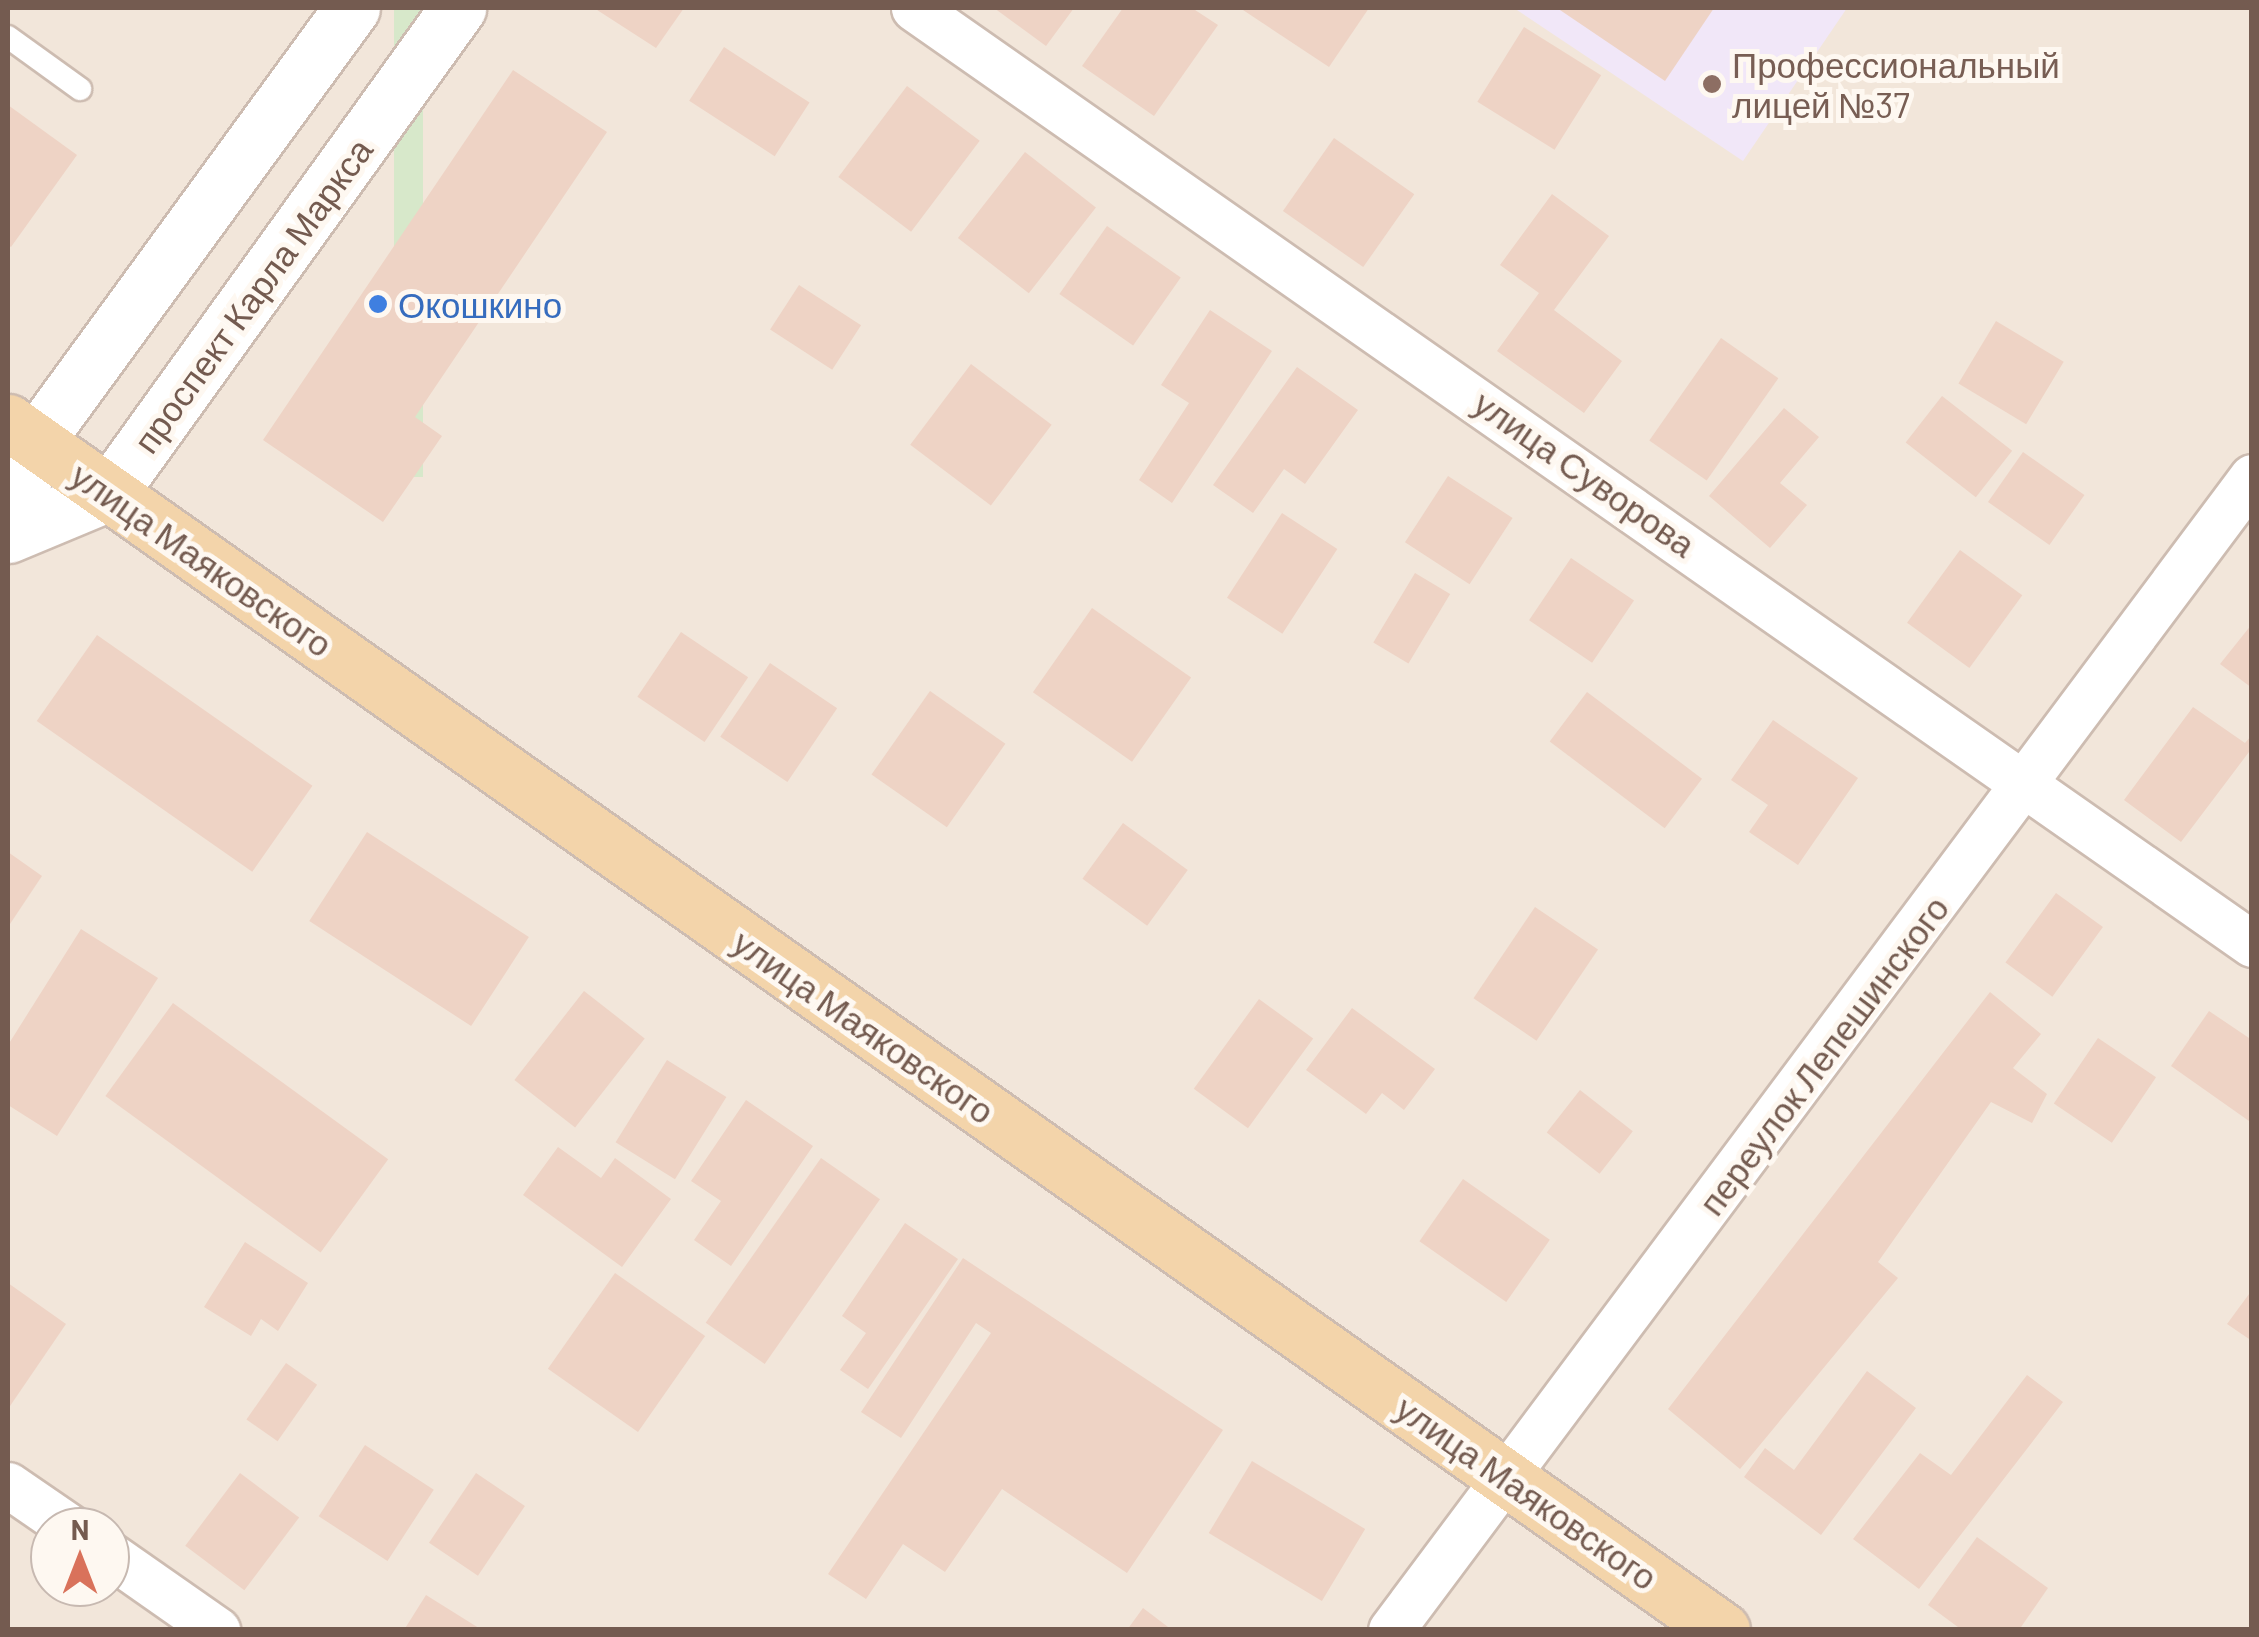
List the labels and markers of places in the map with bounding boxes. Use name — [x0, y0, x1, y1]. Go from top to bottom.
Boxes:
place label: Профессиональный лицей №37 — [1732, 43, 2060, 125]
marker: Профессиональный лицей №37 — [1701, 73, 1723, 95]
place label: Окошкино — [398, 283, 562, 325]
marker: Окошкино — [367, 293, 389, 315]

